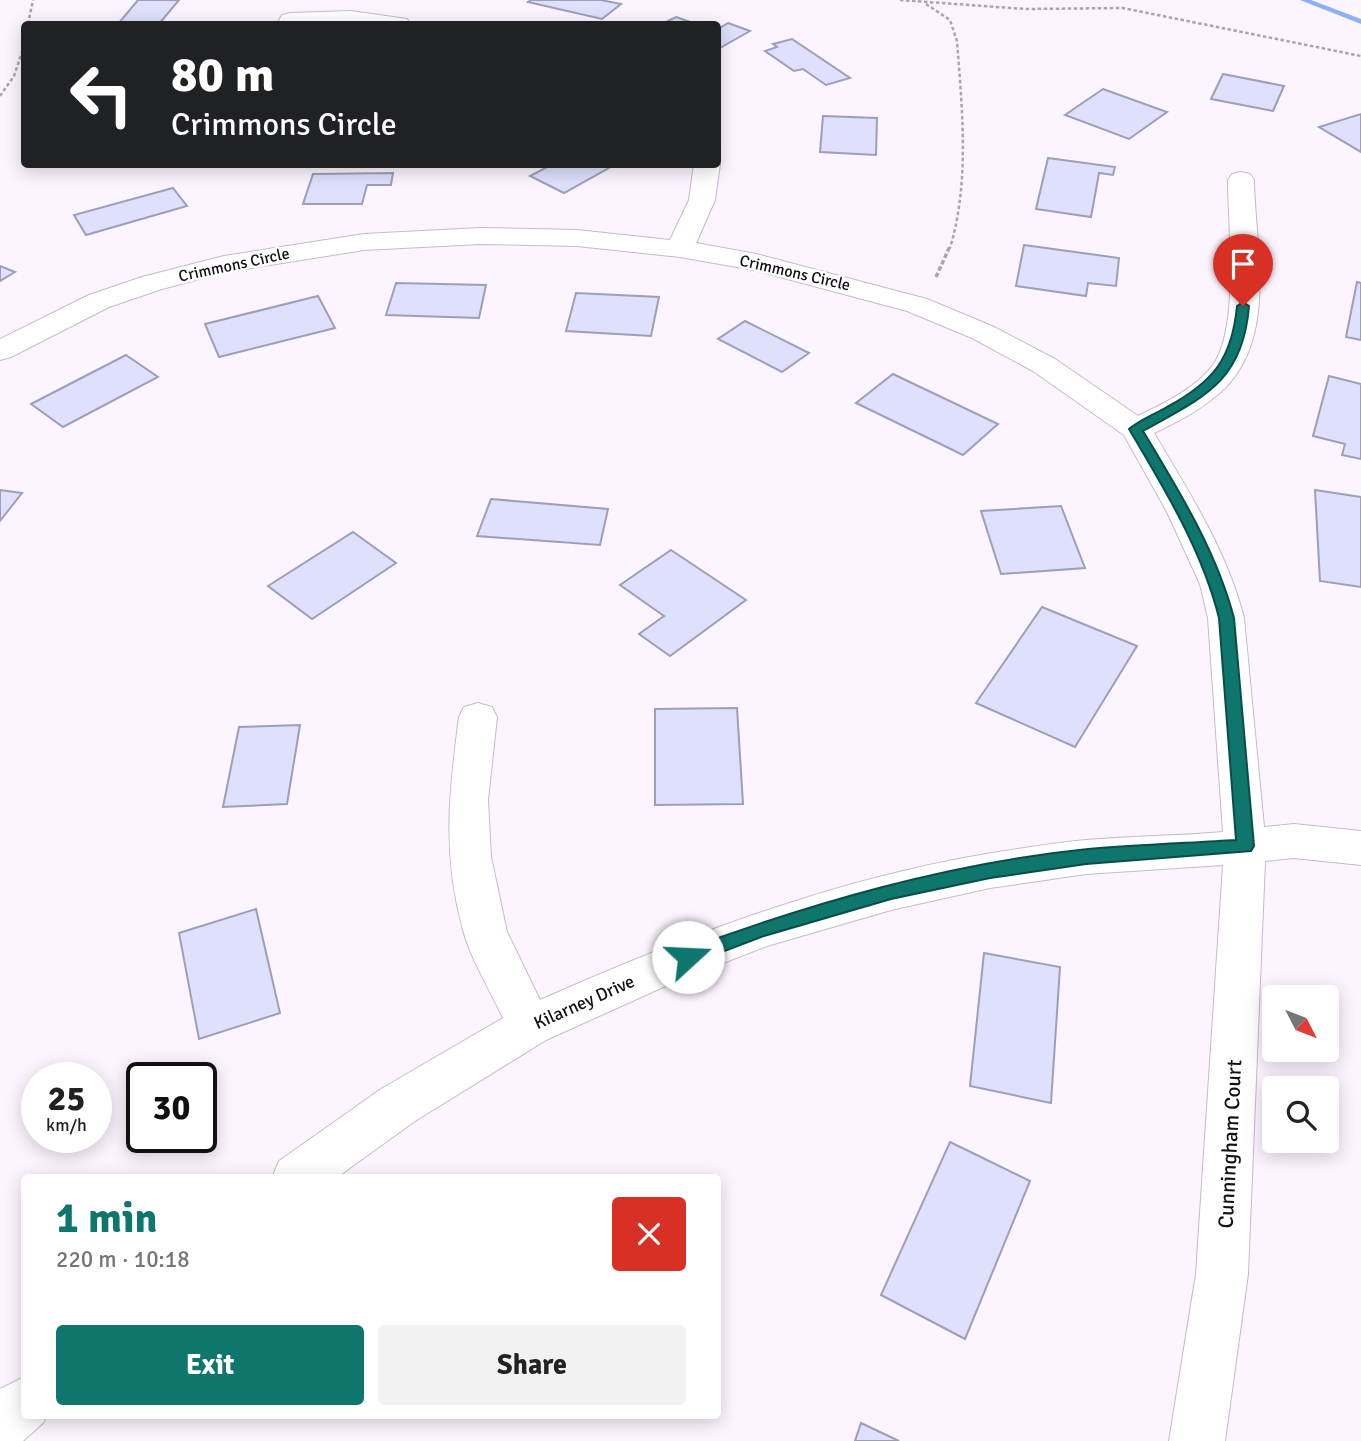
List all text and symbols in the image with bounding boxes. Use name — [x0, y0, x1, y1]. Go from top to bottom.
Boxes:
text: 80 m — [171, 45, 274, 105]
icon: left — [56, 49, 147, 140]
text: Crimmons Circle — [171, 105, 397, 144]
pin — [1213, 234, 1273, 306]
street label: Crimmons Circle — [177, 243, 291, 287]
icon: arrive — [1224, 245, 1262, 283]
street label: Crimmons Circle — [738, 251, 852, 295]
position arrow — [651, 920, 725, 994]
street label: Kilarney Drive — [530, 970, 638, 1034]
north arrow — [1262, 985, 1339, 1062]
map controls — [1262, 985, 1339, 1153]
street label: Cunningham Court — [1213, 1059, 1247, 1229]
speed limit sign: 30 — [126, 1062, 217, 1153]
button: search — [1262, 1076, 1339, 1153]
text: 25 — [48, 1077, 85, 1120]
text: km/h — [46, 1114, 87, 1136]
text: 1 min — [56, 1193, 157, 1244]
button: close — [612, 1197, 686, 1271]
text: 220 m · 10:18 — [56, 1245, 190, 1274]
button: Exit — [56, 1325, 364, 1405]
button: Share — [378, 1325, 686, 1405]

